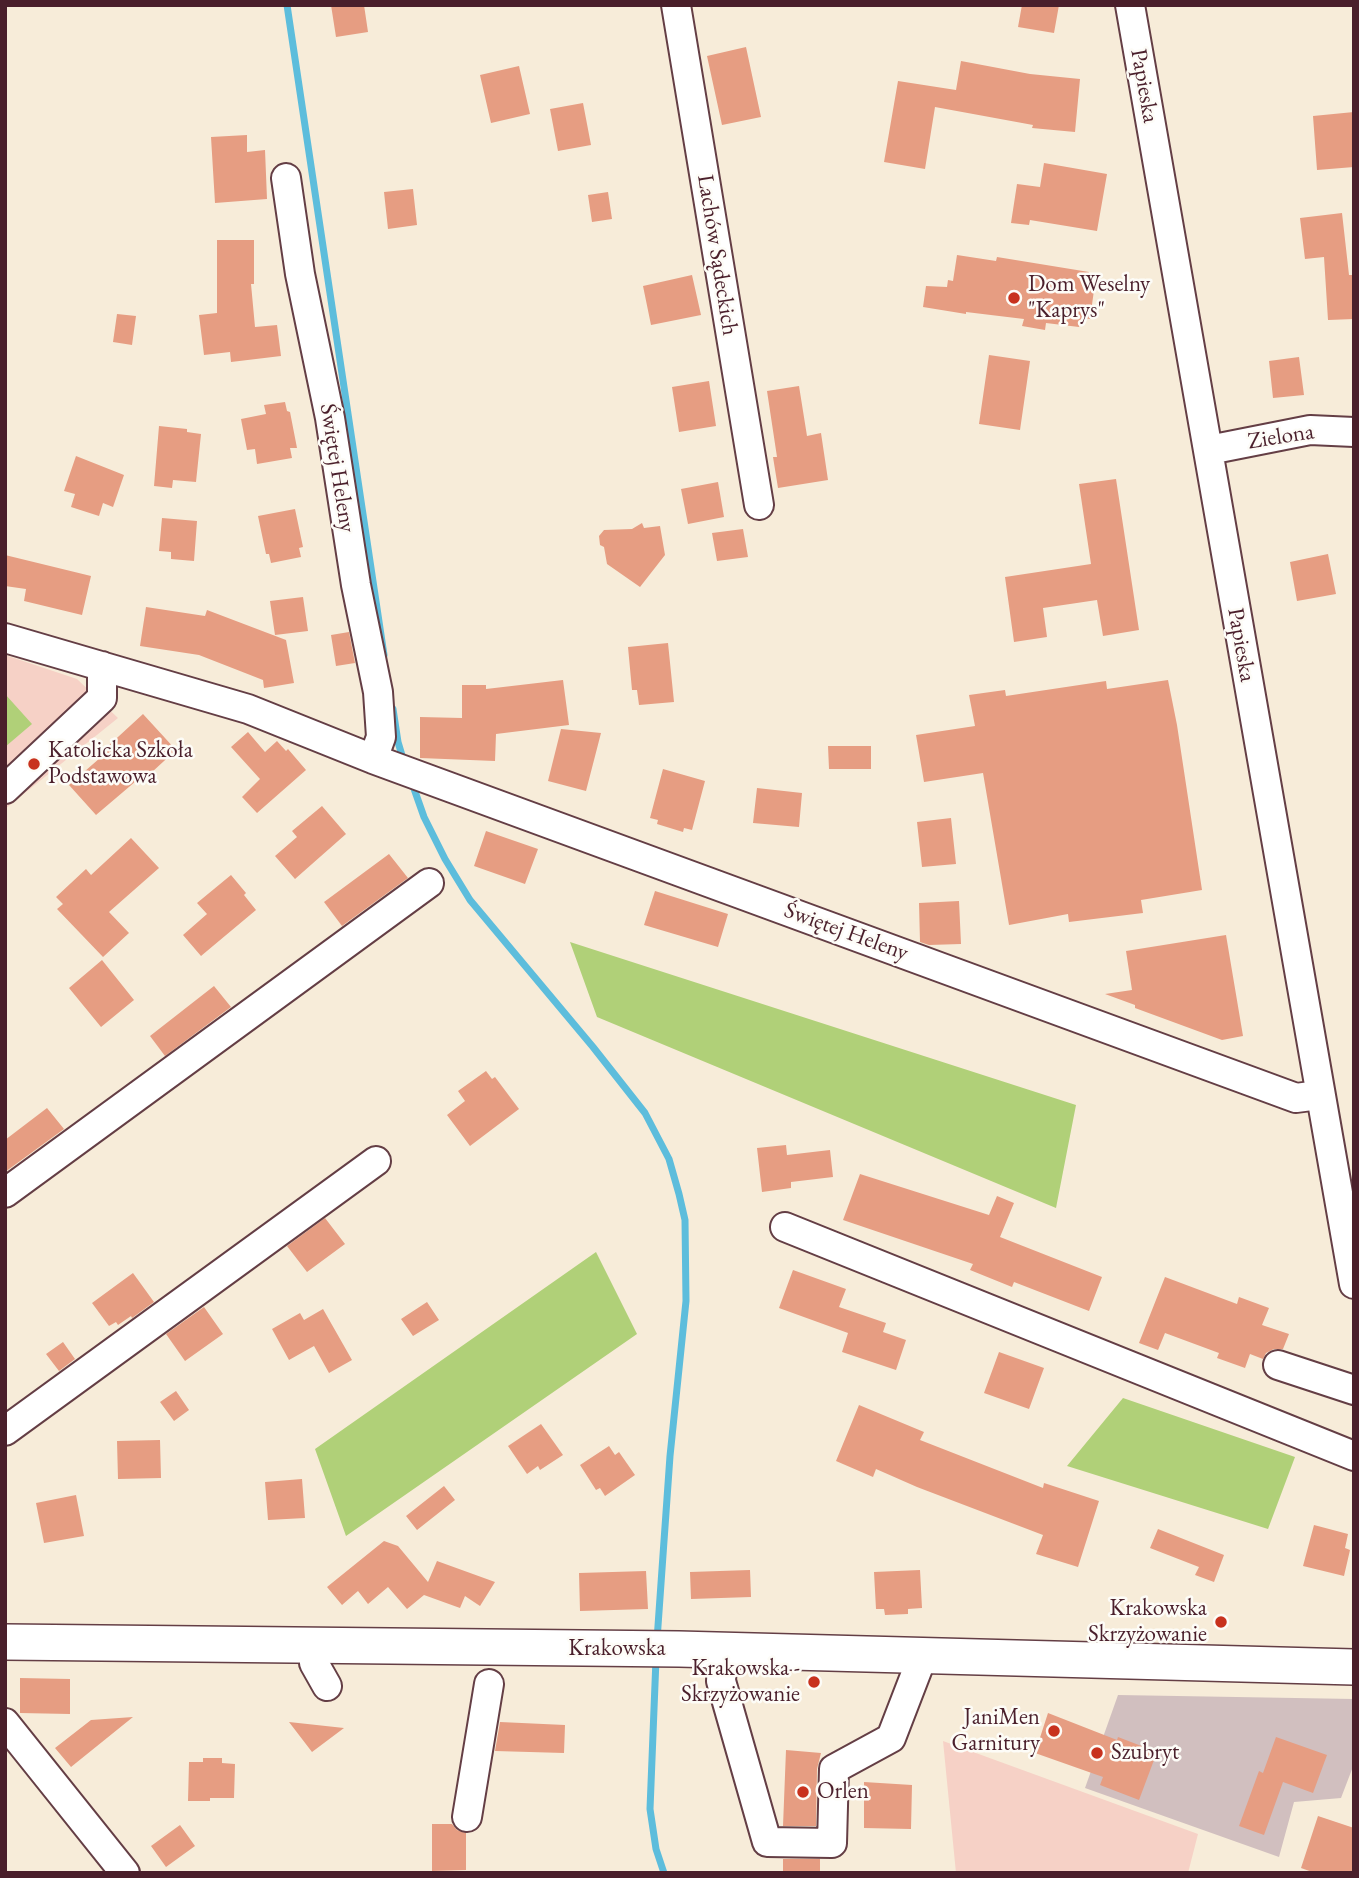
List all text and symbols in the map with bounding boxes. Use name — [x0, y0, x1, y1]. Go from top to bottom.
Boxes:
street label: Papieska — [1124, 47, 1164, 125]
street label: Lachów Sądeckich — [691, 173, 743, 337]
place label: Dom Weselny "Kaprys" — [1028, 271, 1150, 325]
marker: Dom Weselny "Kaprys" — [1006, 290, 1022, 306]
street label: Świętej Heleny — [313, 402, 361, 534]
street label: Zielona — [1246, 418, 1316, 456]
street label: Papieska — [1221, 606, 1261, 684]
place label: Katolicka Szkoła Podstawowa — [48, 737, 193, 791]
marker: Katolicka Szkoła Podstawowa — [26, 756, 42, 772]
street label: Świętej Heleny — [780, 897, 912, 967]
place label: Krakowska Skrzyżowanie — [1088, 1595, 1207, 1649]
marker: Krakowska Skrzyżowanie — [1213, 1614, 1229, 1630]
street label: Krakowska — [568, 1635, 666, 1663]
place label: Krakowska - Skrzyżowanie — [681, 1655, 800, 1709]
marker: Krakowska - Skrzyżowanie — [806, 1674, 822, 1690]
place label: JaniMen Garnitury — [951, 1704, 1040, 1758]
marker: JaniMen Garnitury — [1046, 1723, 1062, 1739]
place label: Szubryt — [1111, 1739, 1179, 1767]
marker: Szubryt — [1089, 1745, 1105, 1761]
place label: Orlen — [817, 1778, 869, 1806]
marker: Orlen — [795, 1784, 811, 1800]

